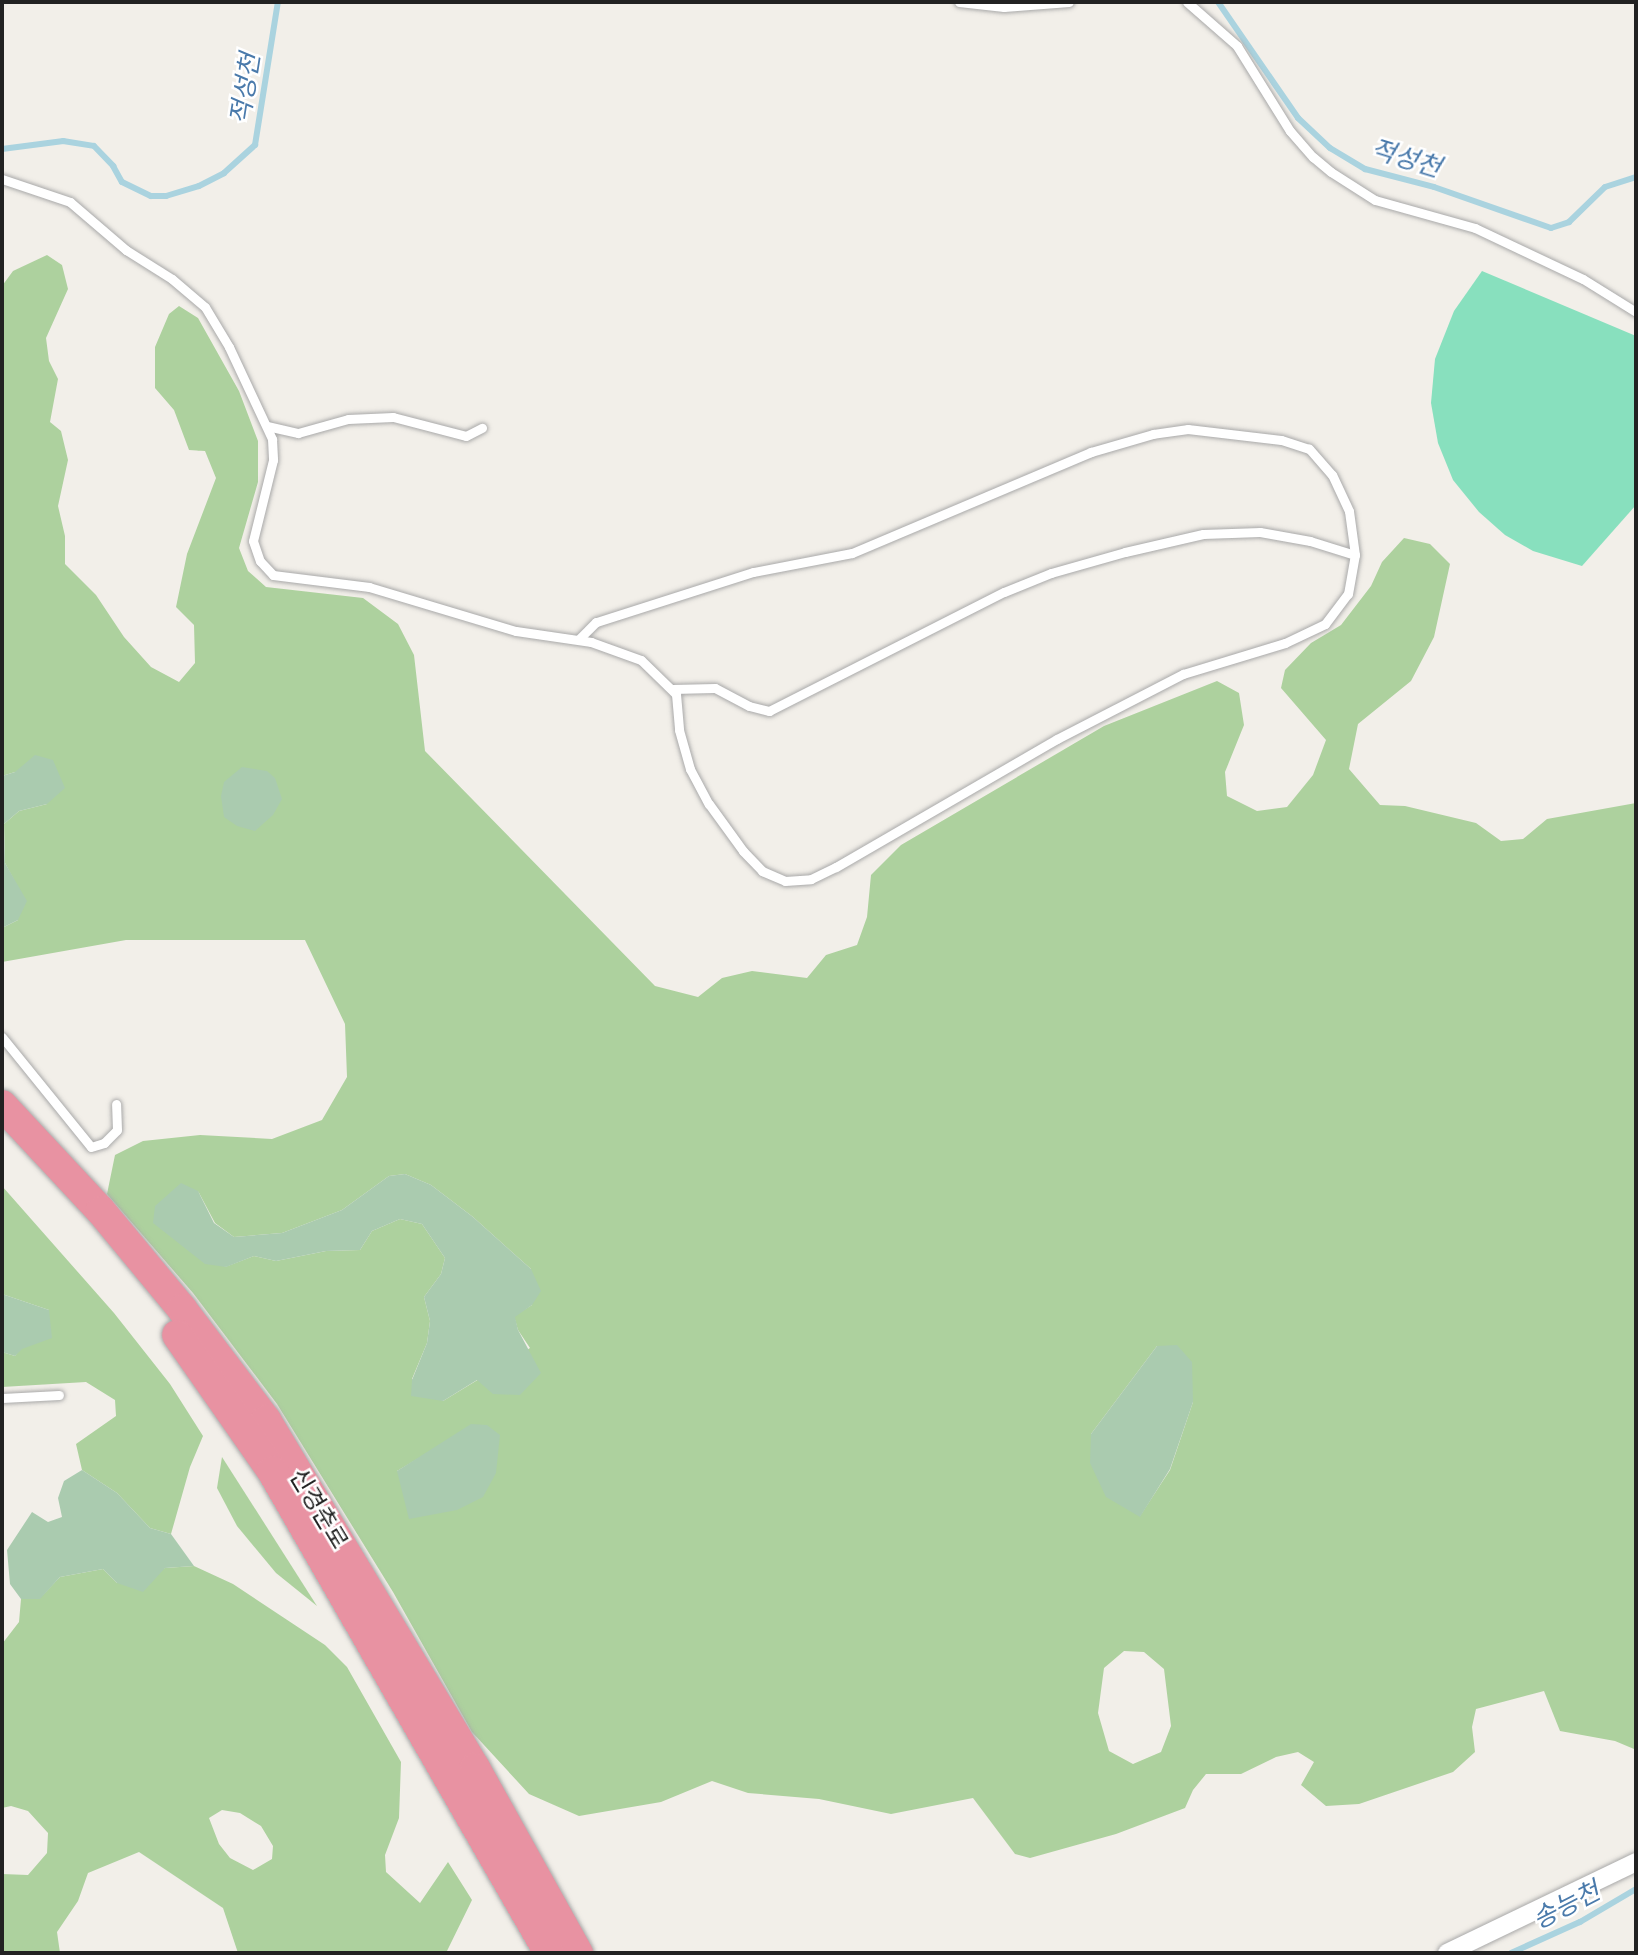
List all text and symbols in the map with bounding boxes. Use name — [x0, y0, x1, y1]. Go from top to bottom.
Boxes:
water label: 적성천 — [224, 51, 266, 127]
water label: 적성천 — [1367, 133, 1445, 183]
street label: 신경춘로 — [285, 1463, 355, 1553]
water label: 송능천 — [1527, 1875, 1605, 1935]

